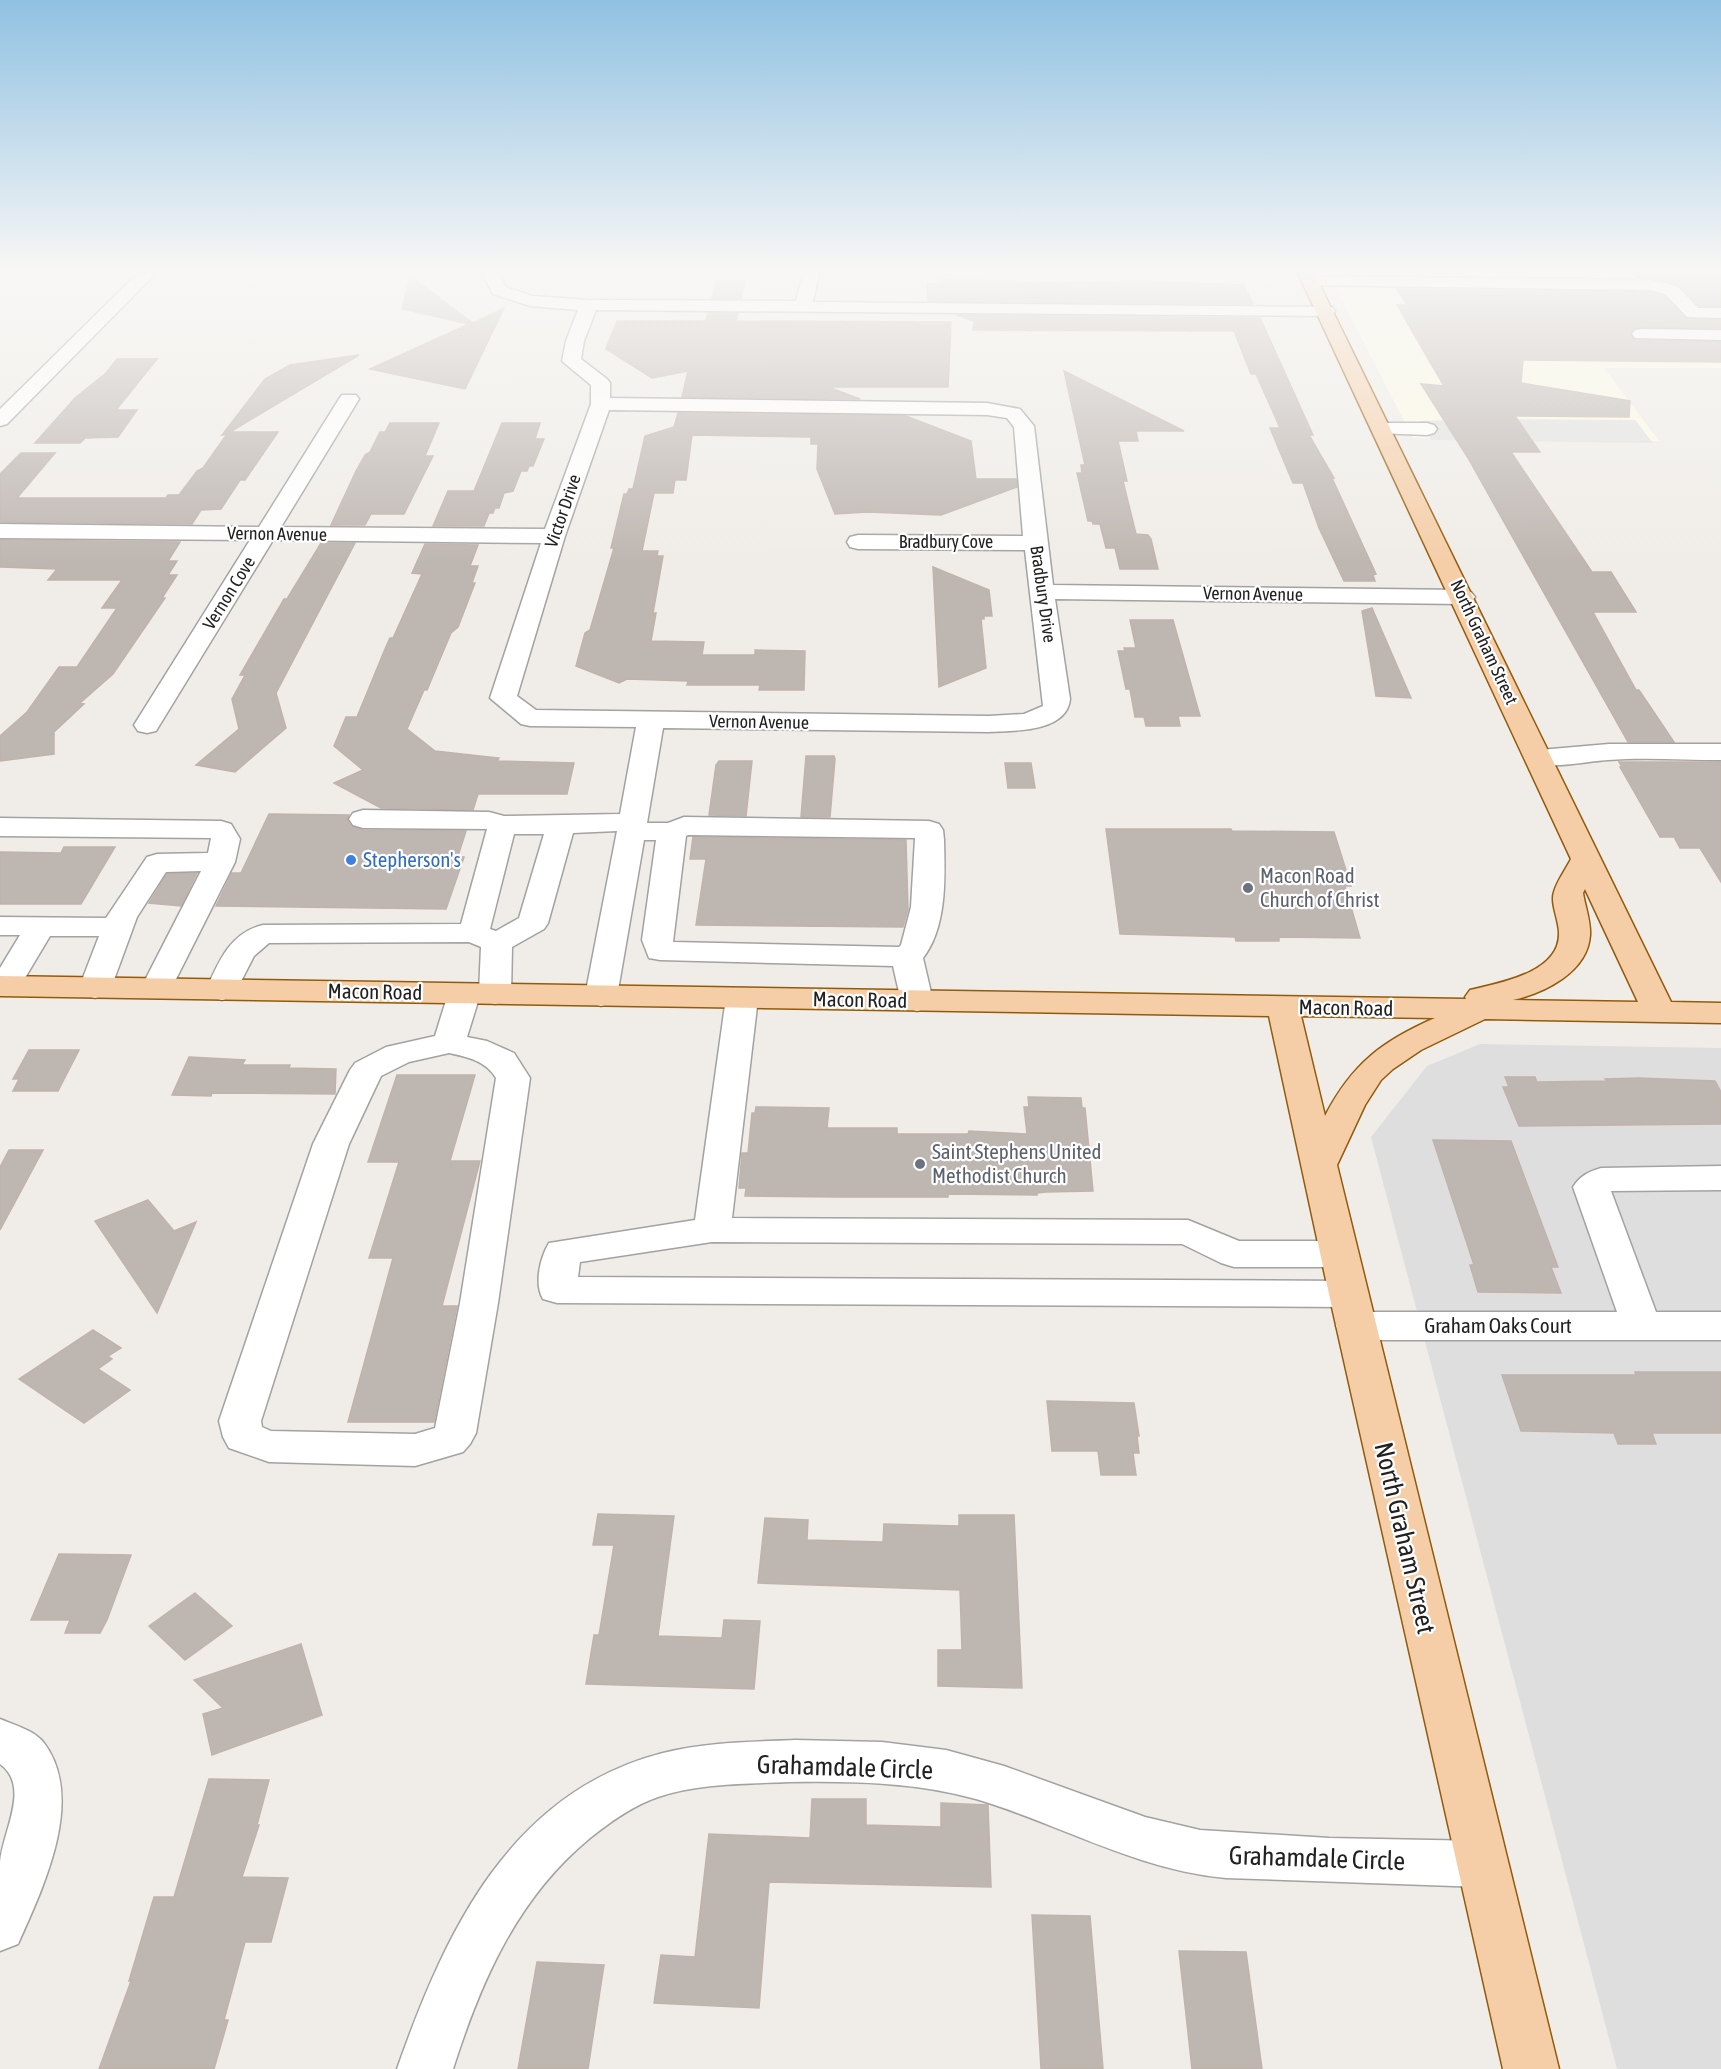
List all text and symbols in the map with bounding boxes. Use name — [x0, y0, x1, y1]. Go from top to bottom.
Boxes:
street label: Victor Drive — [540, 472, 585, 550]
street label: Vernon Avenue — [227, 522, 327, 545]
street label: Bradbury Cove — [899, 531, 993, 552]
street label: Bradbury Drive — [1026, 544, 1061, 644]
street label: Vernon Cove — [198, 552, 259, 633]
street label: North Graham Street — [1446, 576, 1523, 708]
street label: Vernon Avenue — [1203, 582, 1303, 605]
street label: Vernon Avenue — [709, 710, 809, 733]
place label: Stepherson's — [363, 847, 461, 871]
marker: Stepherson's — [344, 853, 358, 867]
place label: Macon Road Church of Christ — [1260, 863, 1379, 911]
marker: Macon Road Church of Christ — [1241, 881, 1255, 895]
street label: Macon Road — [327, 978, 423, 1004]
street label: Macon Road — [812, 986, 908, 1012]
street label: Macon Road — [1298, 994, 1394, 1020]
place label: Saint Stephens United Methodist Church — [932, 1139, 1102, 1187]
marker: Saint Stephens United Methodist Church — [913, 1157, 927, 1171]
street label: Graham Oaks Court — [1424, 1313, 1572, 1337]
street label: North Graham Street — [1368, 1439, 1442, 1637]
street label: Grahamdale Circle — [756, 1749, 934, 1785]
street label: Grahamdale Circle — [1228, 1840, 1406, 1876]

